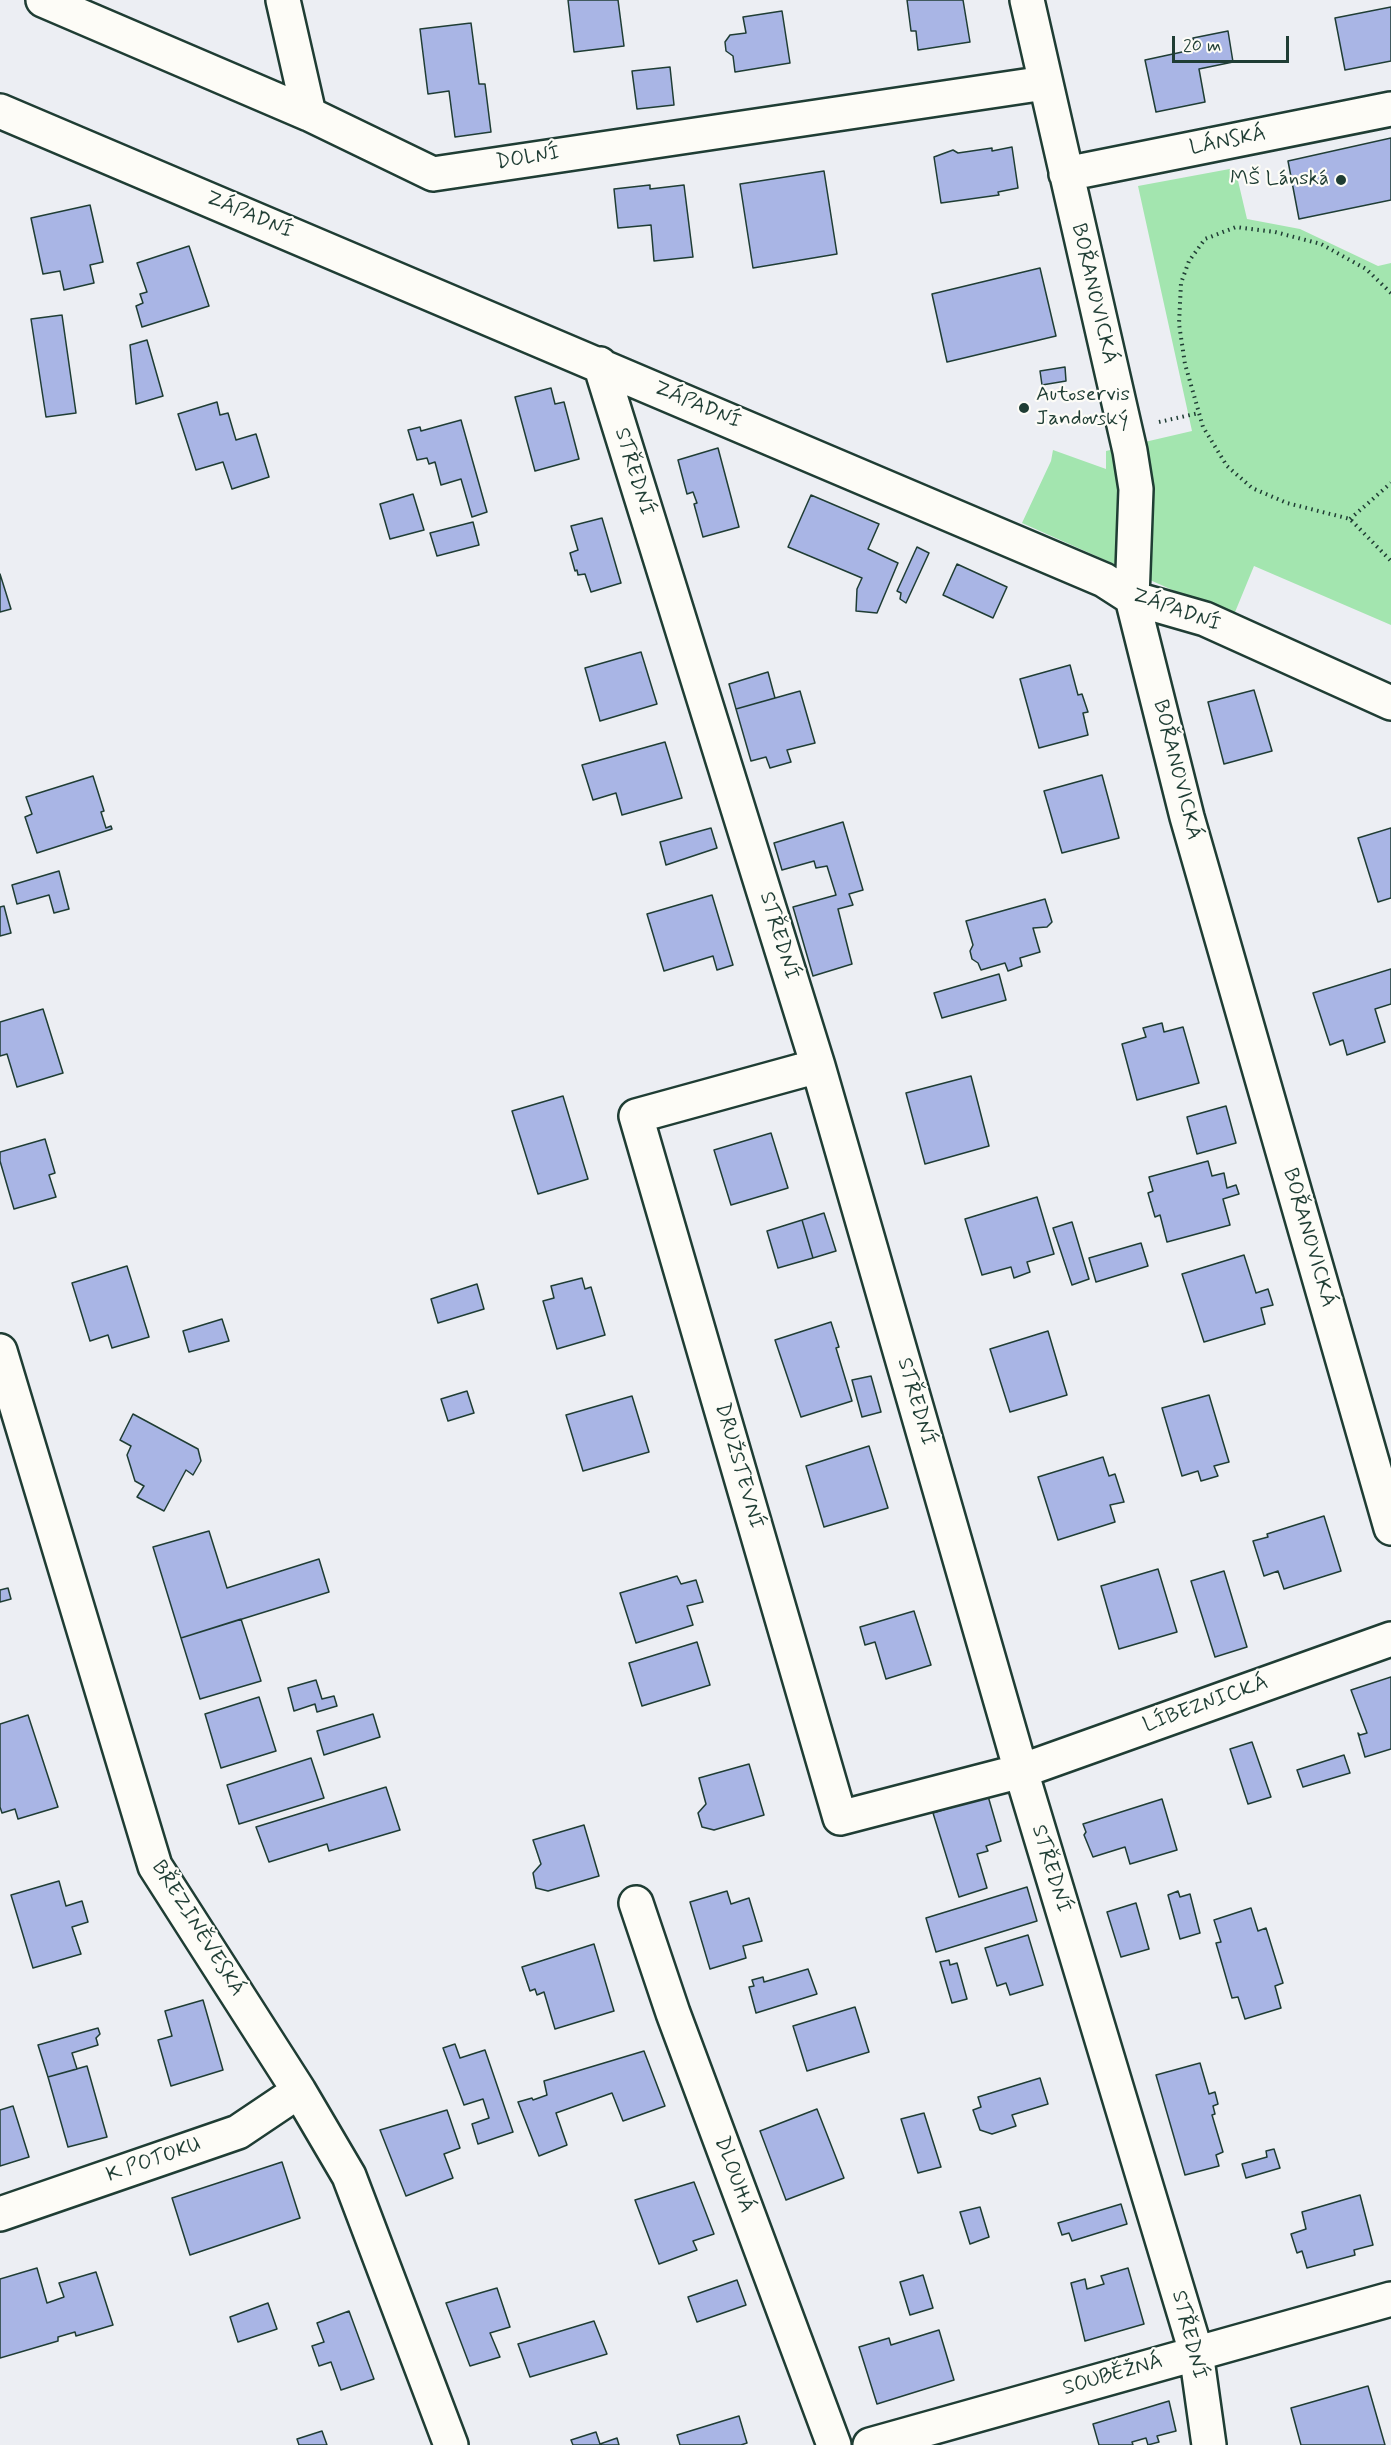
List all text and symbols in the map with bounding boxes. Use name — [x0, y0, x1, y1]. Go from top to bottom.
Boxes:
scale bar — [1175, 24, 1292, 62]
text: 20 m — [1183, 34, 1221, 58]
street label: LÁNSKÁ — [1188, 122, 1268, 162]
street label: DOLNÍ — [494, 142, 562, 176]
place label: MŠ Lánská — [1230, 167, 1329, 193]
marker: MŠ Lánská — [1334, 173, 1348, 187]
street label: ZÁPADNÍ — [202, 186, 296, 246]
street label: BOŘANOVICKÁ — [1065, 221, 1121, 367]
street label: ZÁPADNÍ — [650, 376, 744, 436]
place label: Autoservis Jandovský — [1036, 383, 1130, 433]
marker: Autoservis Jandovský — [1017, 401, 1031, 415]
street label: STŘEDNÍ — [608, 425, 658, 519]
street label: ZÁPADNÍ — [1128, 583, 1224, 639]
street label: BOŘANOVICKÁ — [1146, 697, 1206, 843]
street label: STŘEDNÍ — [753, 889, 803, 983]
street label: BOŘANOVICKÁ — [1276, 1166, 1340, 1310]
street label: STŘEDNÍ — [890, 1355, 940, 1449]
street label: DRUŽSTEVNÍ — [708, 1400, 768, 1532]
street label: LÍBEZNICKÁ — [1140, 1671, 1272, 1739]
street label: STŘEDNÍ — [1025, 1822, 1075, 1916]
street label: BŘEZINĚVESKÁ — [145, 1856, 249, 2002]
street label: K POTOKU — [103, 2133, 205, 2189]
street label: DLOUHÁ — [708, 2133, 758, 2217]
street label: STŘEDNÍ — [1165, 2288, 1211, 2382]
street label: SOUBĚŽNÁ — [1060, 2350, 1166, 2402]

